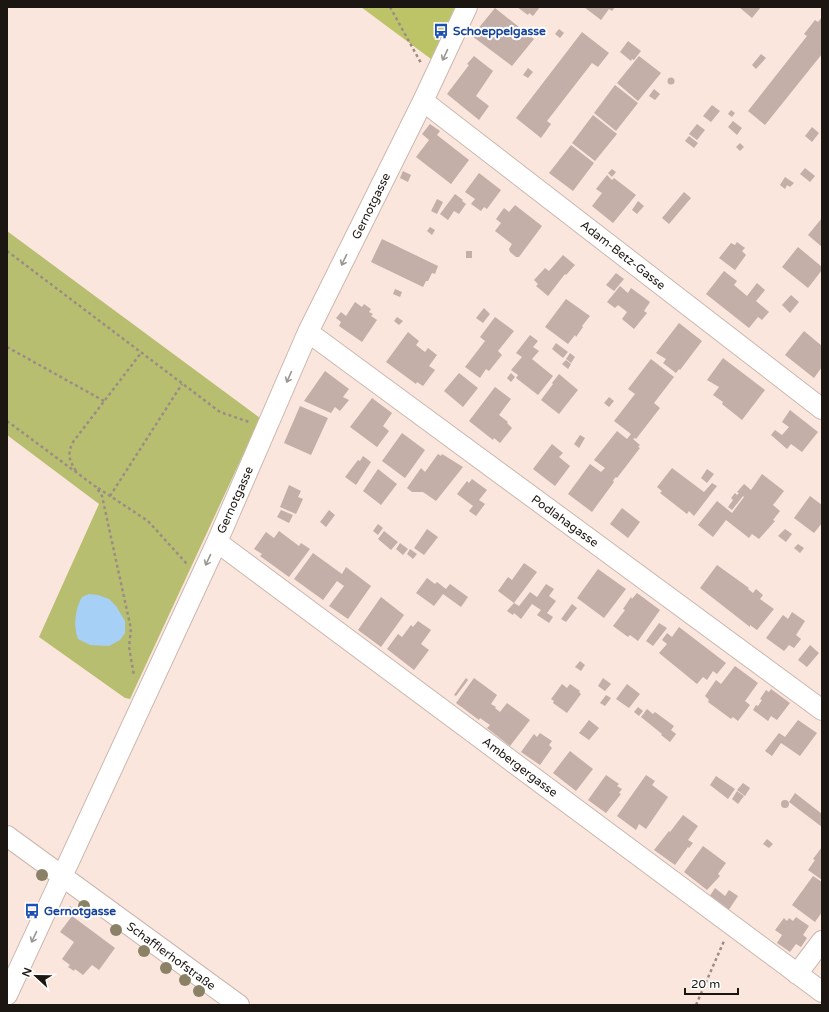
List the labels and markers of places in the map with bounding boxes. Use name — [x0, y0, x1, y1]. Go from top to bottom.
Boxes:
bus stop icon: Schoeppelgasse — [432, 22, 450, 40]
place label: Schoeppelgasse — [453, 24, 546, 39]
bus stop icon: Gernotgasse — [23, 902, 41, 920]
place label: Gernotgasse — [44, 904, 116, 919]

